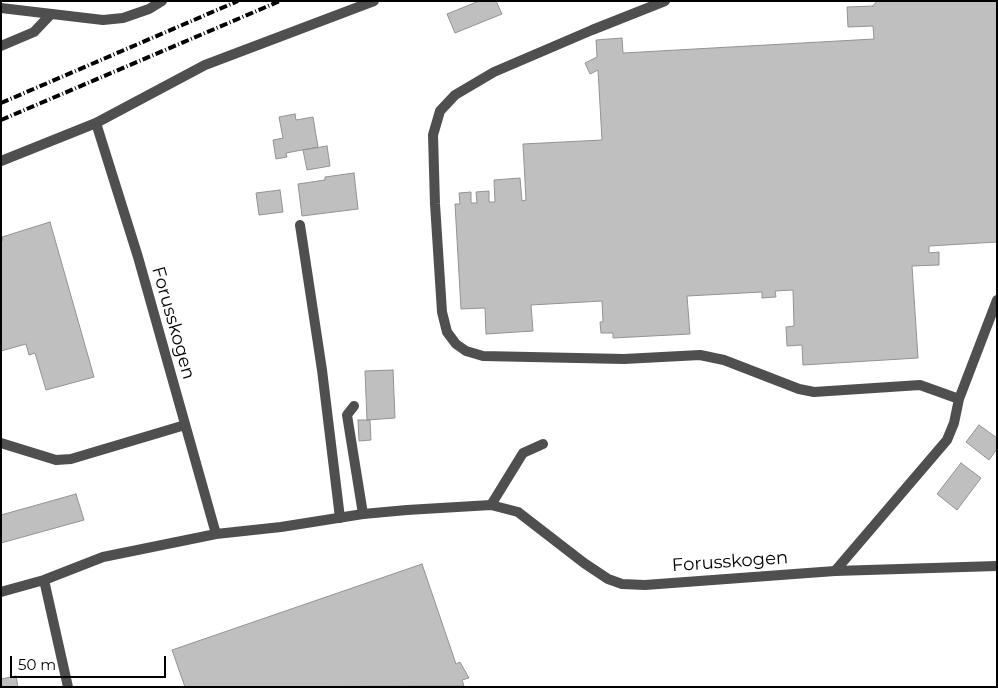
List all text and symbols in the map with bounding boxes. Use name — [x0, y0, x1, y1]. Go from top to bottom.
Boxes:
street label: Forusskogen — [147, 264, 199, 382]
street label: Forusskogen — [671, 547, 789, 577]
scale bar — [12, 646, 169, 678]
text: 50 m — [18, 655, 56, 674]

